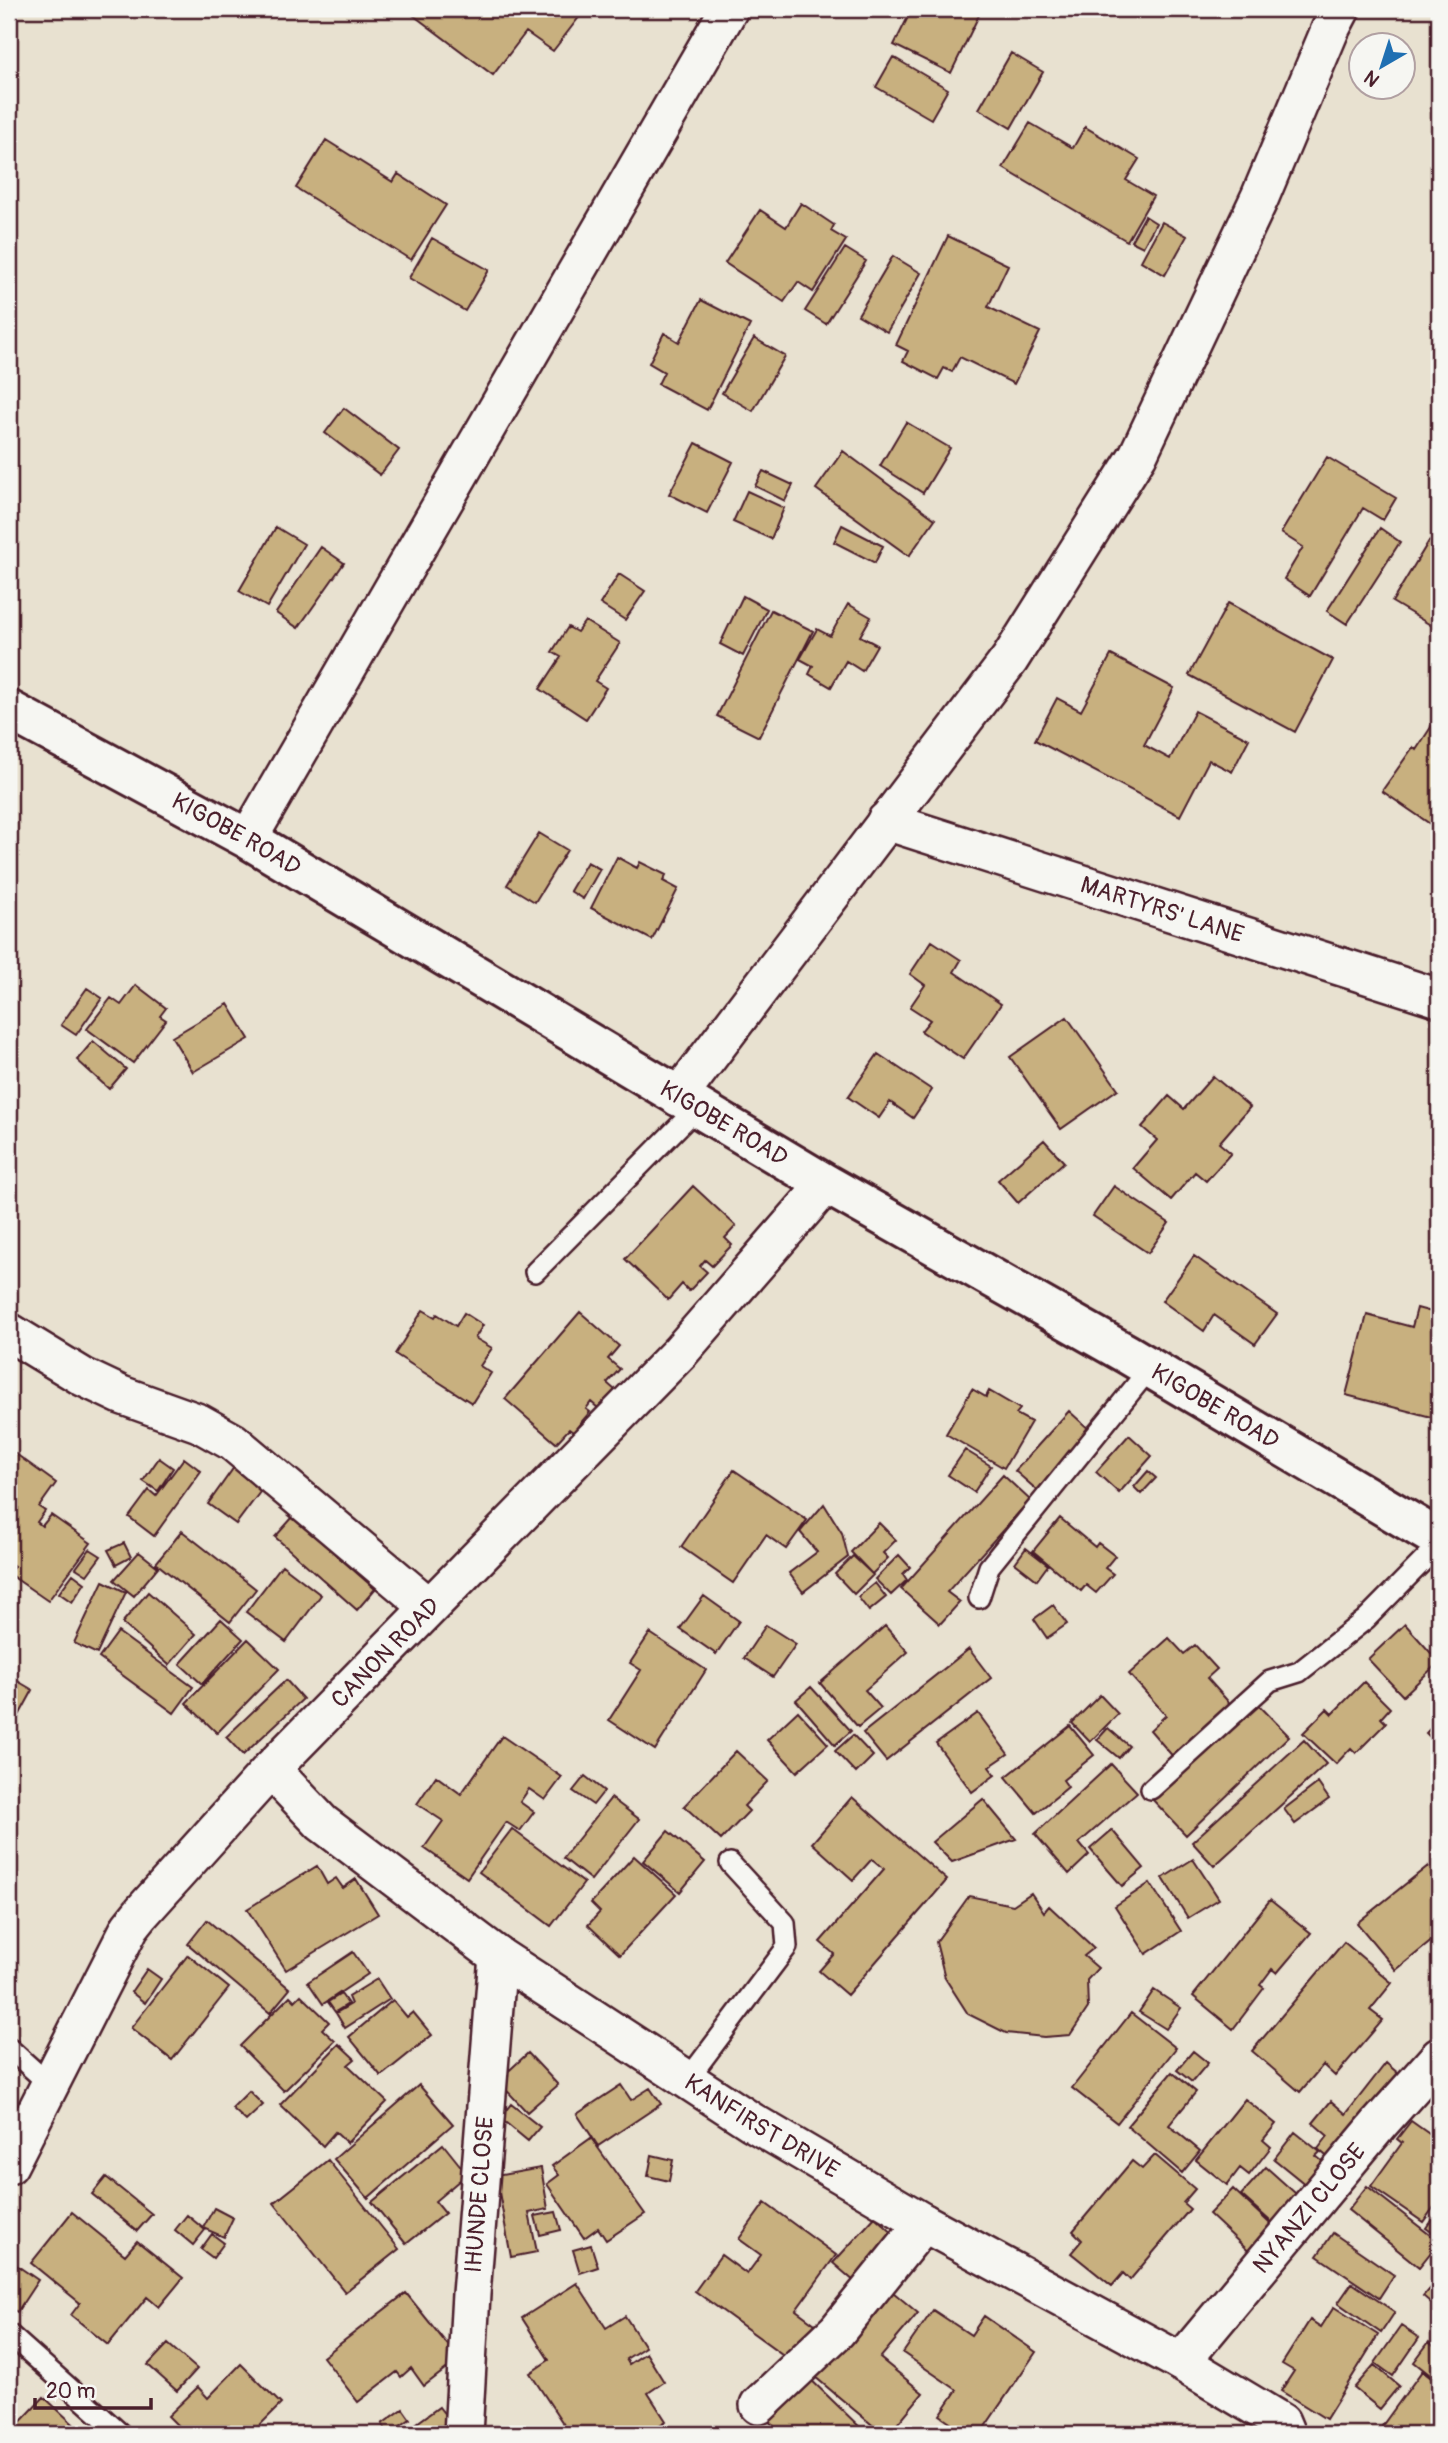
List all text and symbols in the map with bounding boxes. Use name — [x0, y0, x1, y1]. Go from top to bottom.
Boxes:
north arrow — [1346, 32, 1416, 102]
text: N — [1359, 65, 1384, 92]
street label: KIGOBE ROAD — [167, 787, 306, 882]
street label: MARTYRS' LANE — [1077, 870, 1247, 950]
street label: KIGOBE ROAD — [655, 1074, 793, 1173]
street label: KIGOBE ROAD — [1146, 1358, 1284, 1456]
street label: CANON ROAD — [325, 1592, 446, 1714]
street label: KANFIRST DRIVE — [679, 2068, 844, 2185]
street label: IHUNDE CLOSE — [459, 2115, 500, 2274]
street label: NYANZI CLOSE — [1247, 2138, 1372, 2280]
scale bar — [35, 2366, 150, 2410]
text: 20 m — [46, 2378, 95, 2405]

